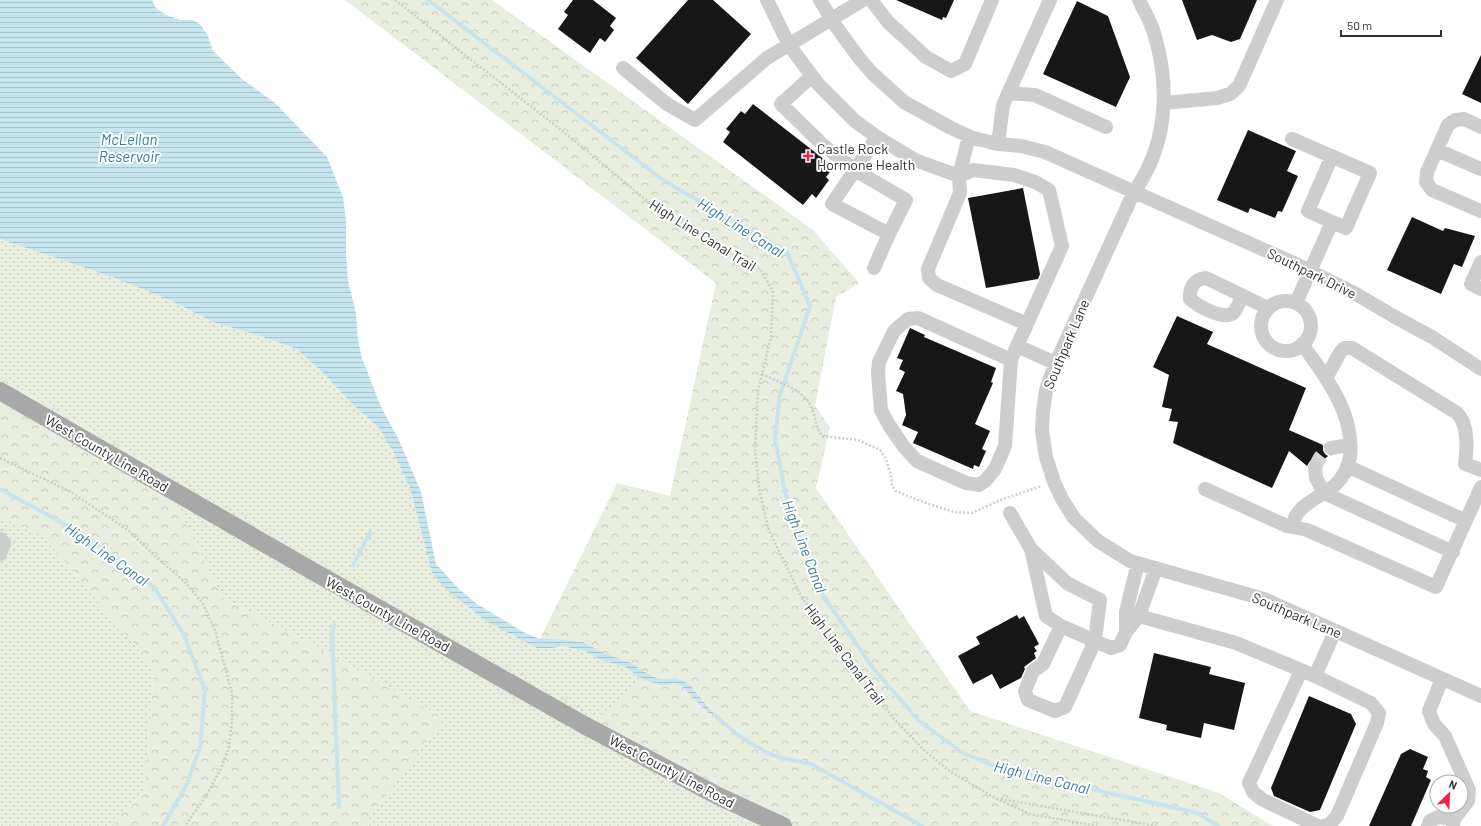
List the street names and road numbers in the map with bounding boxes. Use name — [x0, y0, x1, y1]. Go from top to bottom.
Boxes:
street label: High Line Canal Trail — [647, 195, 759, 275]
street label: Southpark Drive — [1265, 244, 1359, 302]
street label: Southpark Lane — [1039, 297, 1093, 391]
street label: West County Line Road — [42, 411, 172, 495]
street label: West County Line Road — [323, 573, 453, 655]
street label: Southpark Lane — [1250, 588, 1344, 642]
street label: High Line Canal Trail — [801, 600, 889, 708]
street label: West County Line Road — [607, 731, 737, 811]

